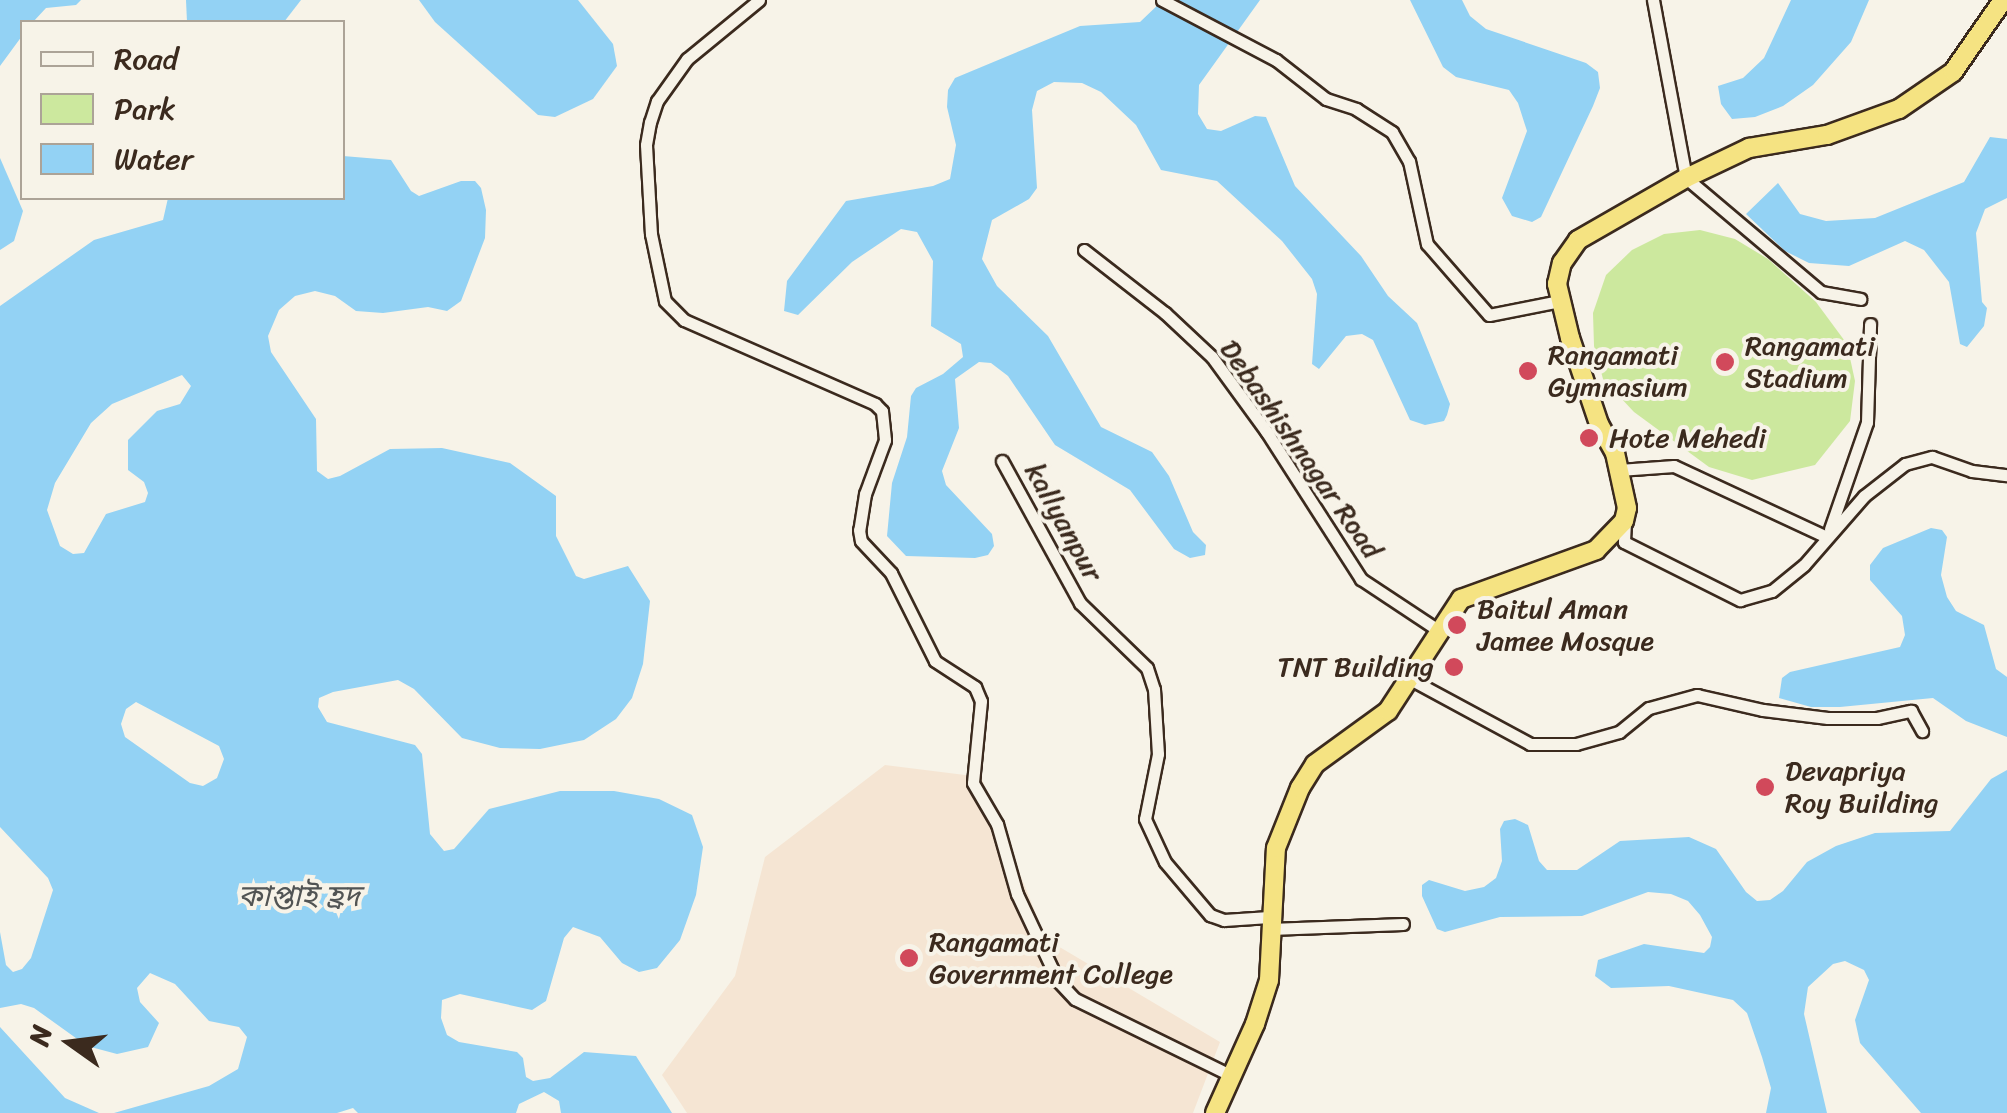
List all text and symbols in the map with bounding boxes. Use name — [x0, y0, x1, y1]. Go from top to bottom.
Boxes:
legend — [20, 20, 345, 200]
text: Road — [114, 32, 178, 86]
text: Park — [114, 82, 176, 136]
text: Water — [114, 132, 193, 186]
place label: Rangamati Stadium — [1745, 329, 1875, 395]
street label: Debashishnagar Road — [1213, 333, 1389, 565]
place label: Rangamati Gymnasium — [1548, 338, 1688, 404]
marker: Rangamati Stadium — [1714, 351, 1736, 373]
marker: Rangamati Gymnasium — [1517, 360, 1539, 382]
place label: Hote Mehedi — [1609, 421, 1766, 455]
marker: Hote Mehedi — [1578, 427, 1600, 449]
street label: kallyanpur — [1018, 457, 1110, 587]
place label: Baitul Aman Jamee Mosque — [1477, 592, 1653, 658]
marker: Baitul Aman Jamee Mosque — [1446, 614, 1468, 636]
place label: TNT Building — [1277, 650, 1434, 684]
marker: TNT Building — [1443, 656, 1465, 678]
place label: Devapriya Roy Building — [1785, 754, 1938, 820]
marker: Devapriya Roy Building — [1754, 776, 1776, 798]
water label: কাপ্তাই হ্রদ — [238, 878, 360, 914]
place label: Rangamati Government College — [929, 925, 1173, 991]
marker: Rangamati Government College — [898, 947, 920, 969]
north arrow — [20, 993, 120, 1093]
text: N — [14, 1020, 67, 1051]

